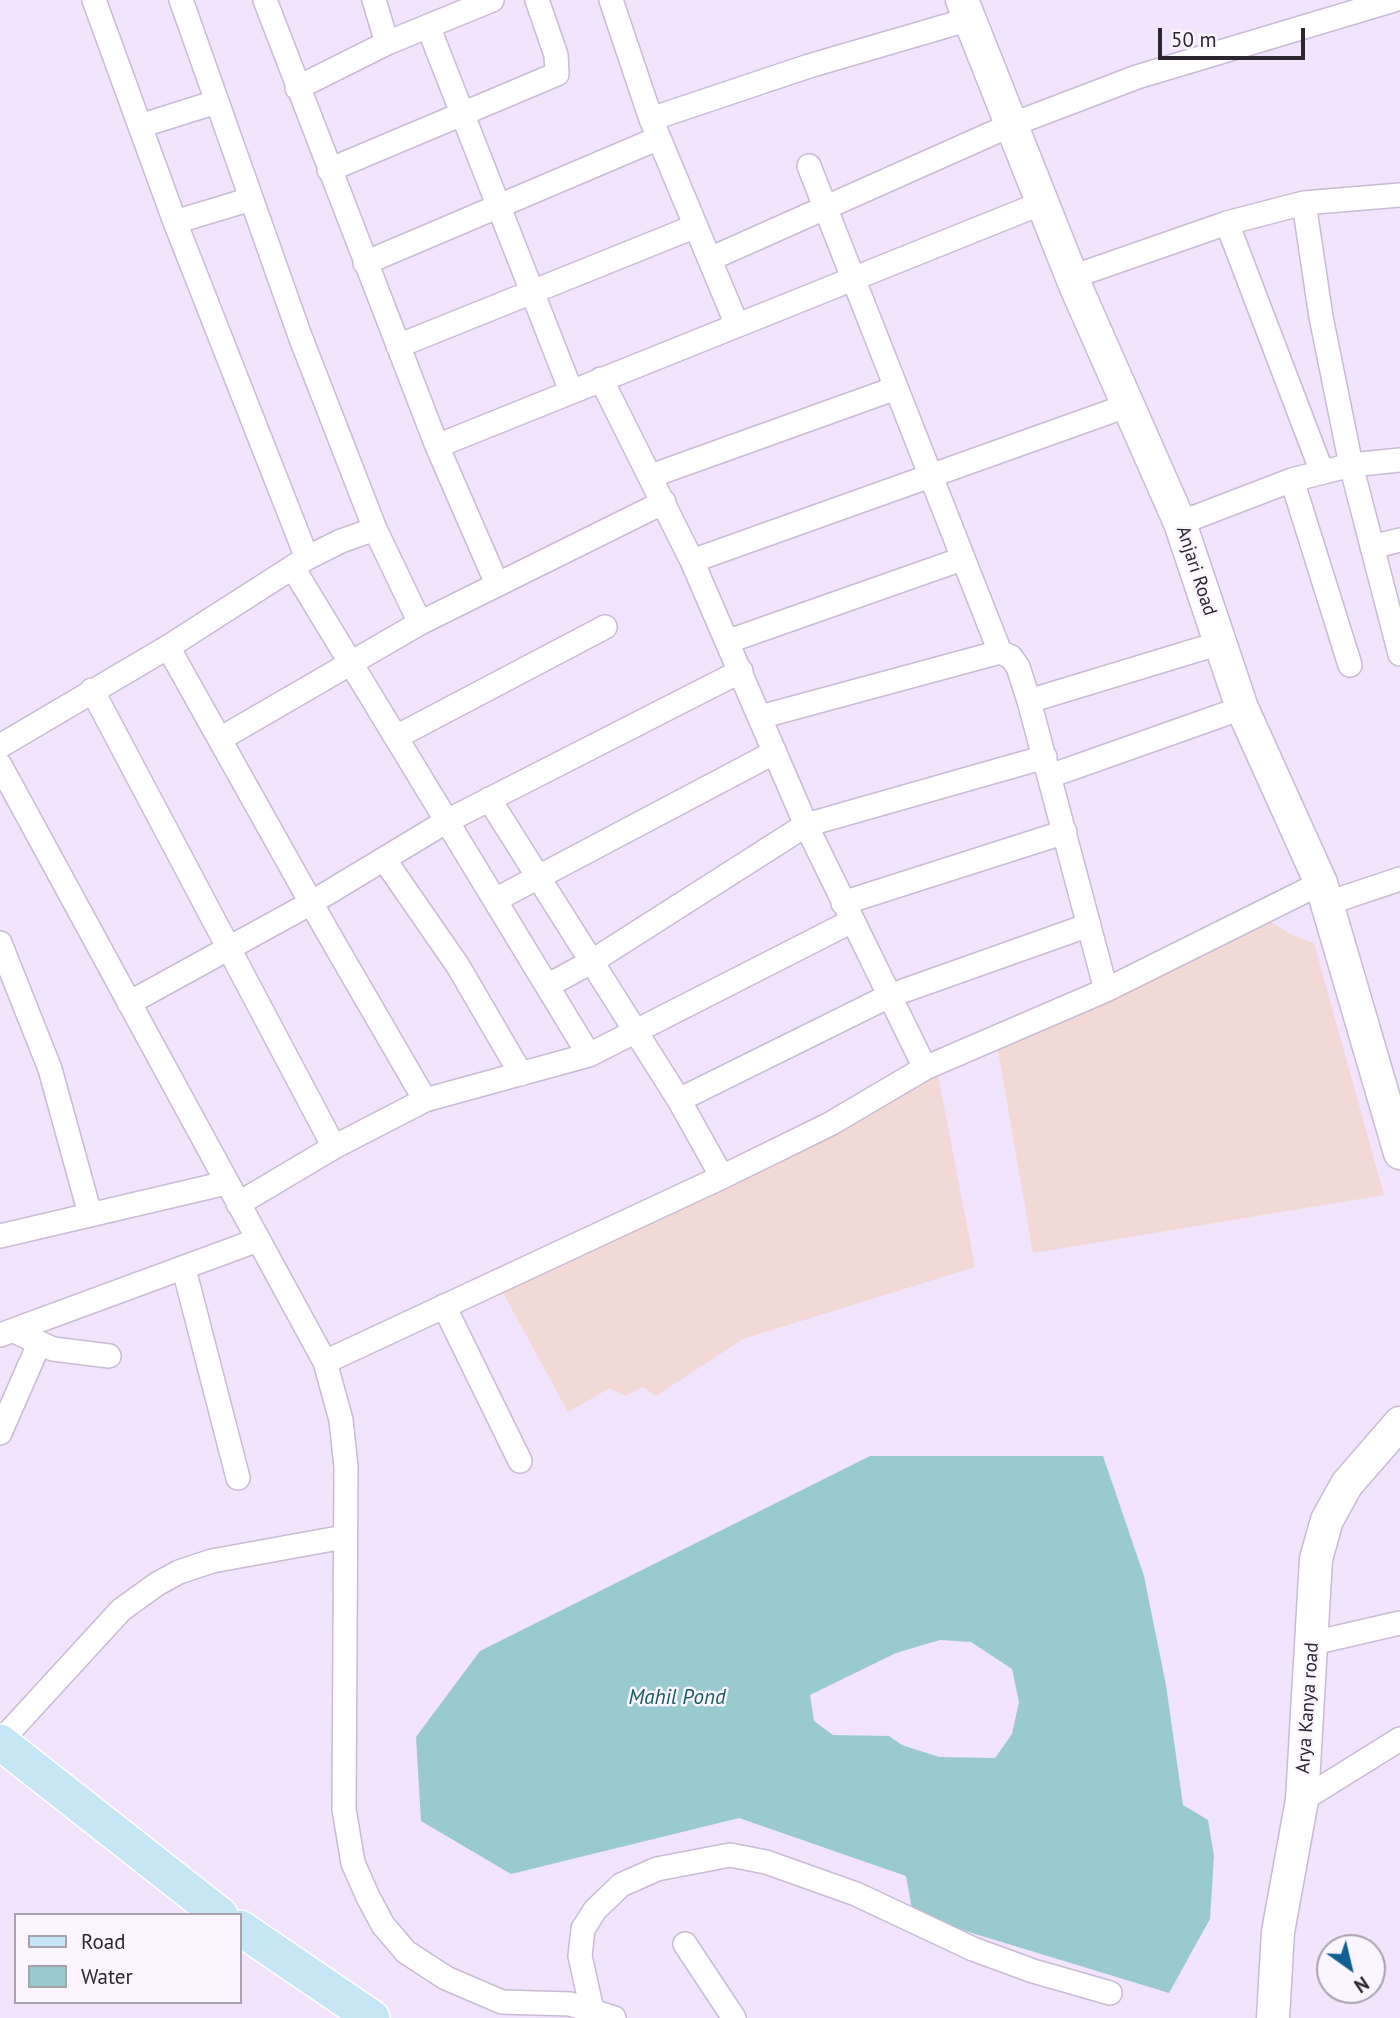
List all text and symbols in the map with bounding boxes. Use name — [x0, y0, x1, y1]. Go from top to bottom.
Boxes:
scale bar — [1162, 14, 1309, 58]
text: 50 m — [1171, 26, 1217, 53]
street label: Anjari Road — [1171, 523, 1221, 619]
street label: Arya Kanya road — [1292, 1642, 1324, 1774]
water label: Mahil Pond — [628, 1685, 726, 1711]
legend — [14, 1913, 242, 2004]
text: Road — [81, 1928, 125, 1955]
north arrow — [1316, 1934, 1386, 2004]
text: Water — [81, 1963, 133, 1990]
text: N — [1350, 1971, 1374, 1998]

